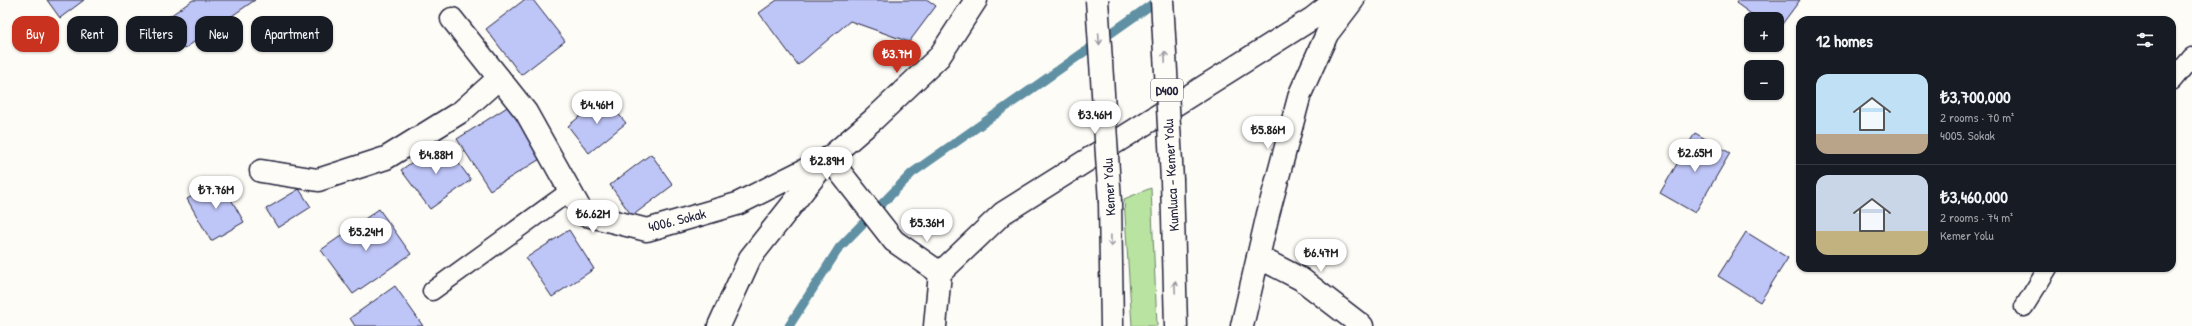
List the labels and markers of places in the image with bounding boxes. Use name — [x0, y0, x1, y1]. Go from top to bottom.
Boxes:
pin: ₺3.7M — [869, 40, 925, 74]
pin: ₺4.46M — [564, 91, 630, 125]
pin: ₺3.46M — [1062, 101, 1128, 135]
pin: ₺5.86M — [1235, 116, 1301, 150]
pin: ₺2.65M — [1662, 139, 1728, 173]
pin: ₺4.88M — [403, 141, 469, 175]
pin: ₺2.89M — [794, 147, 860, 181]
pin: ₺7.76M — [183, 176, 249, 210]
pin: ₺6.62M — [560, 200, 626, 234]
pin: ₺5.36M — [894, 209, 960, 243]
pin: ₺5.24M — [333, 218, 399, 252]
pin: ₺6.47M — [1288, 239, 1354, 273]

